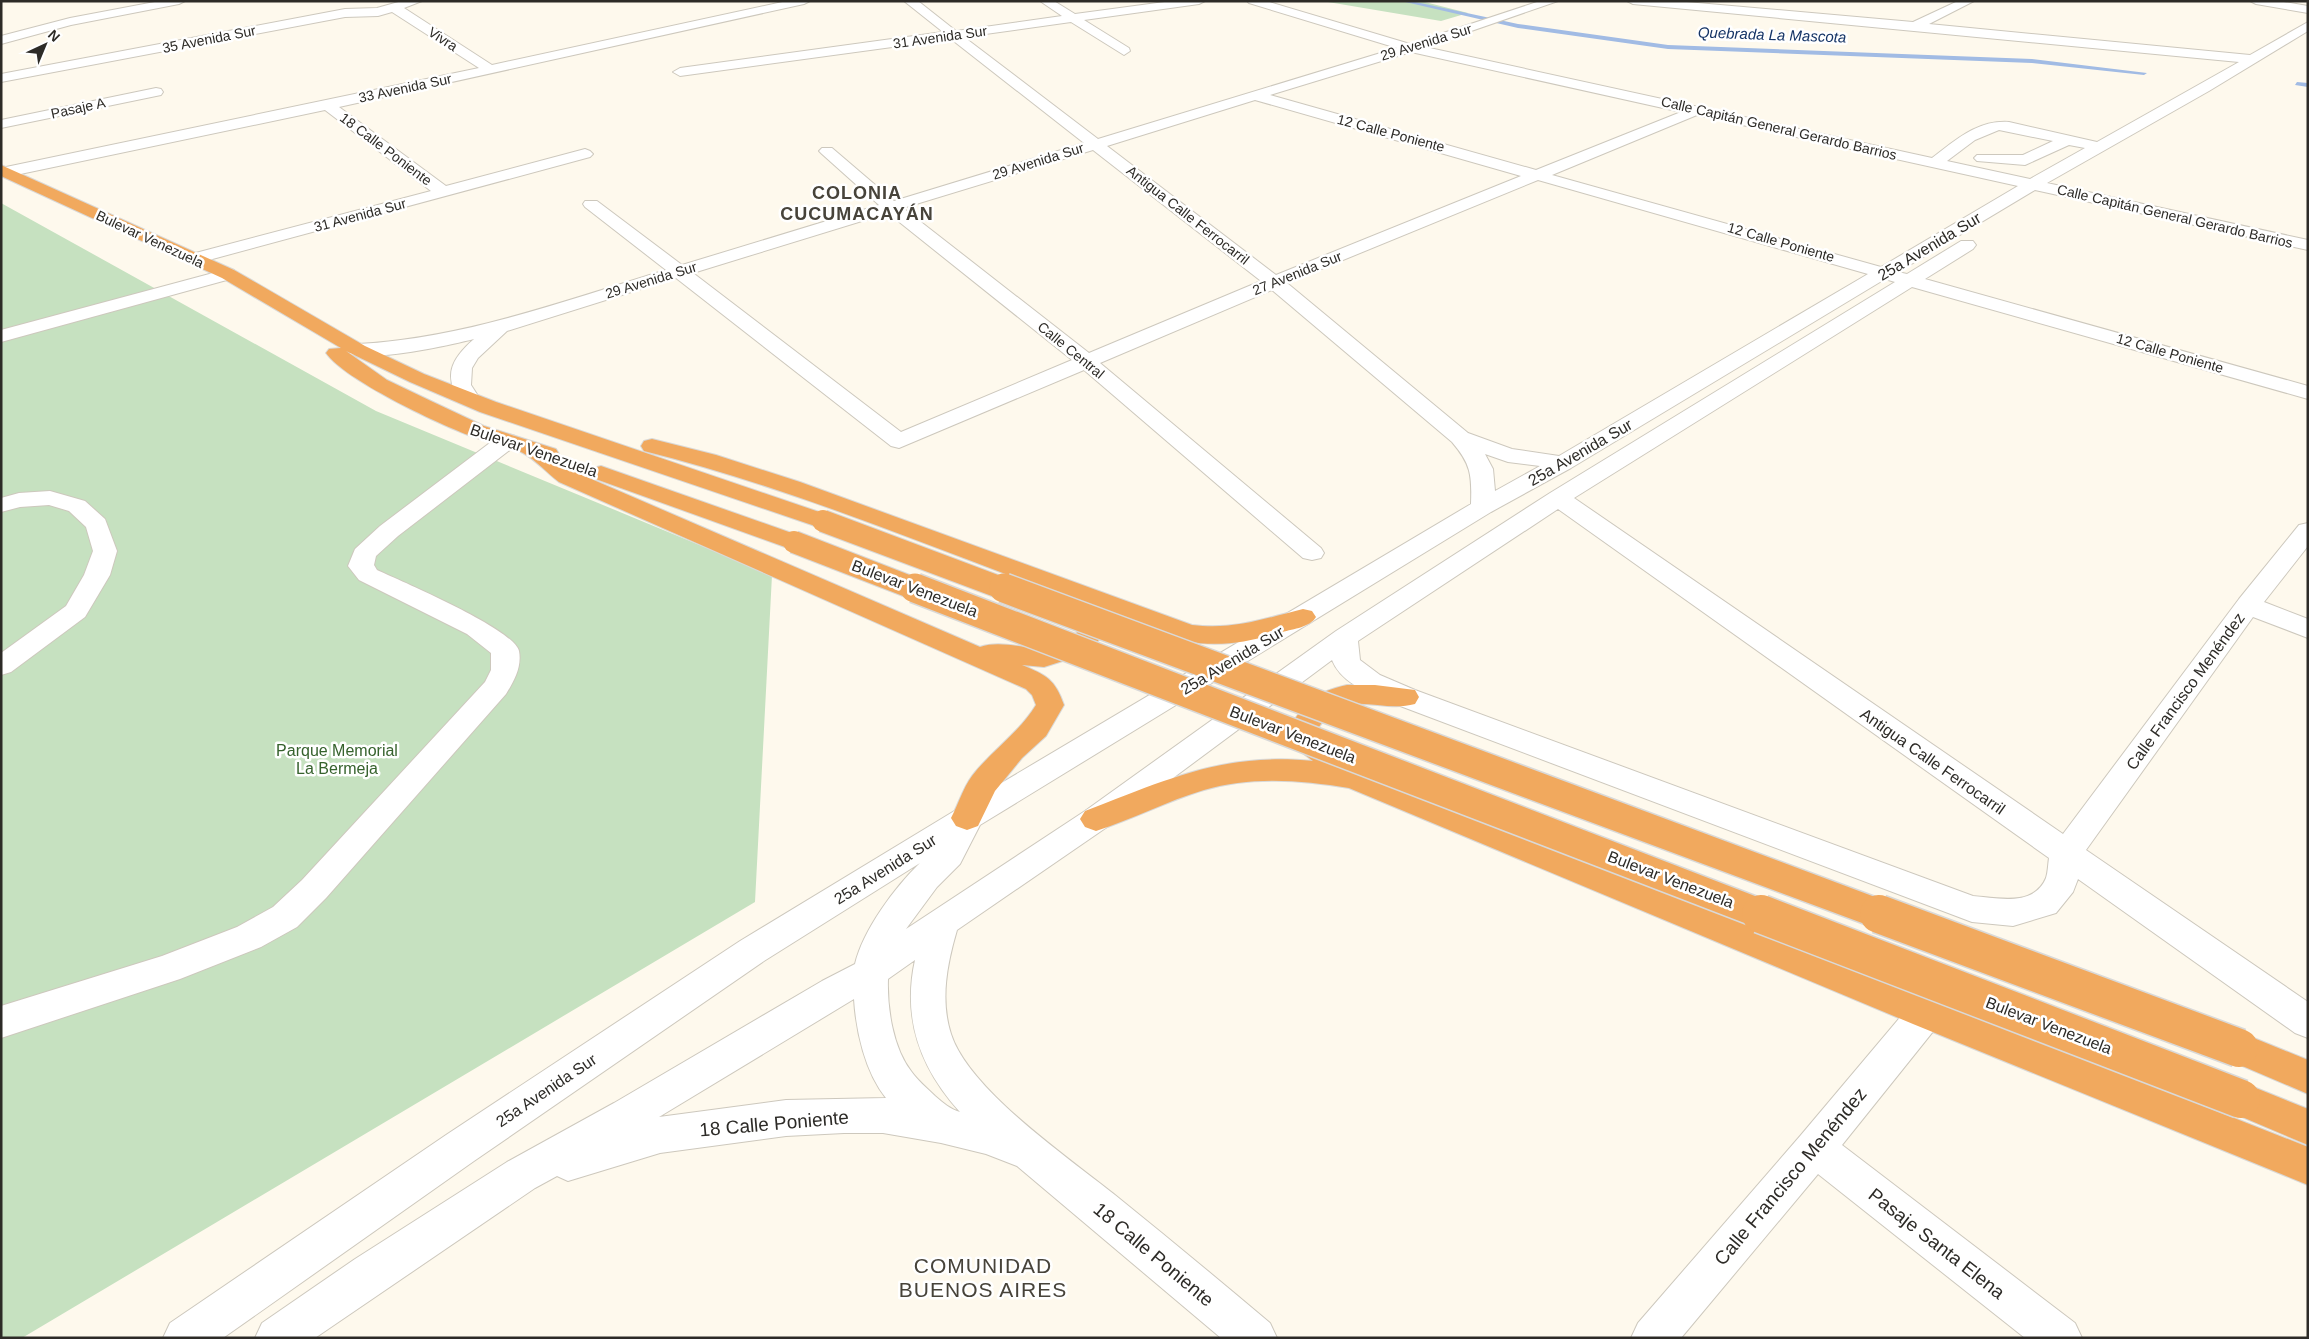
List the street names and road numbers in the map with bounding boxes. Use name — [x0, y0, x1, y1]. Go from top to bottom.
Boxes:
street label: 29 Avenida Sur — [1378, 20, 1474, 63]
street label: 35 Avenida Sur — [161, 22, 257, 56]
street label: 31 Avenida Sur — [892, 22, 988, 52]
street label: Vivra — [425, 24, 461, 54]
street label: 33 Avenida Sur — [357, 70, 453, 106]
street label: Calle Capitán General Gerardo Barrios — [1660, 93, 1898, 163]
street label: Pasaje A — [49, 94, 107, 122]
street label: 18 Calle Poniente — [337, 109, 435, 189]
street label: 12 Calle Poniente — [1336, 111, 1447, 155]
street label: 29 Avenida Sur — [990, 139, 1086, 182]
street label: Antigua Calle Ferrocarril — [1124, 162, 1252, 268]
street label: Calle Capitán General Gerardo Barrios — [2056, 181, 2294, 251]
street label: 31 Avenida Sur — [312, 195, 408, 235]
street label: Bulevar Venezuela — [94, 207, 206, 271]
street label: 25a Avenida Sur — [1875, 209, 1984, 284]
street label: 12 Calle Poniente — [1726, 219, 1837, 265]
street label: 27 Avenida Sur — [1250, 248, 1344, 298]
street label: 29 Avenida Sur — [603, 258, 699, 301]
street label: Calle Central — [1035, 318, 1107, 382]
street label: 12 Calle Poniente — [2115, 330, 2226, 376]
street label: 25a Avenida Sur — [1525, 415, 1636, 489]
street label: Bulevar Venezuela — [468, 421, 600, 480]
street label: Bulevar Venezuela — [849, 557, 980, 620]
street label: Calle Francisco Menéndez — [2123, 610, 2248, 773]
street label: 25a Avenida Sur — [1178, 623, 1287, 698]
street label: Bulevar Venezuela — [1227, 703, 1358, 766]
street label: Antigua Calle Ferrocarril — [1857, 705, 2008, 818]
street label: 25a Avenida Sur — [831, 831, 940, 908]
street label: Bulevar Venezuela — [1605, 848, 1736, 911]
street label: Bulevar Venezuela — [1983, 994, 2114, 1057]
street label: 25a Avenida Sur — [493, 1050, 600, 1130]
street label: Calle Francisco Menéndez — [1710, 1083, 1871, 1269]
street label: 18 Calle Poniente — [698, 1107, 850, 1140]
street label: Pasaje Santa Elena — [1864, 1184, 2009, 1303]
street label: 18 Calle Poniente — [1089, 1198, 1218, 1311]

